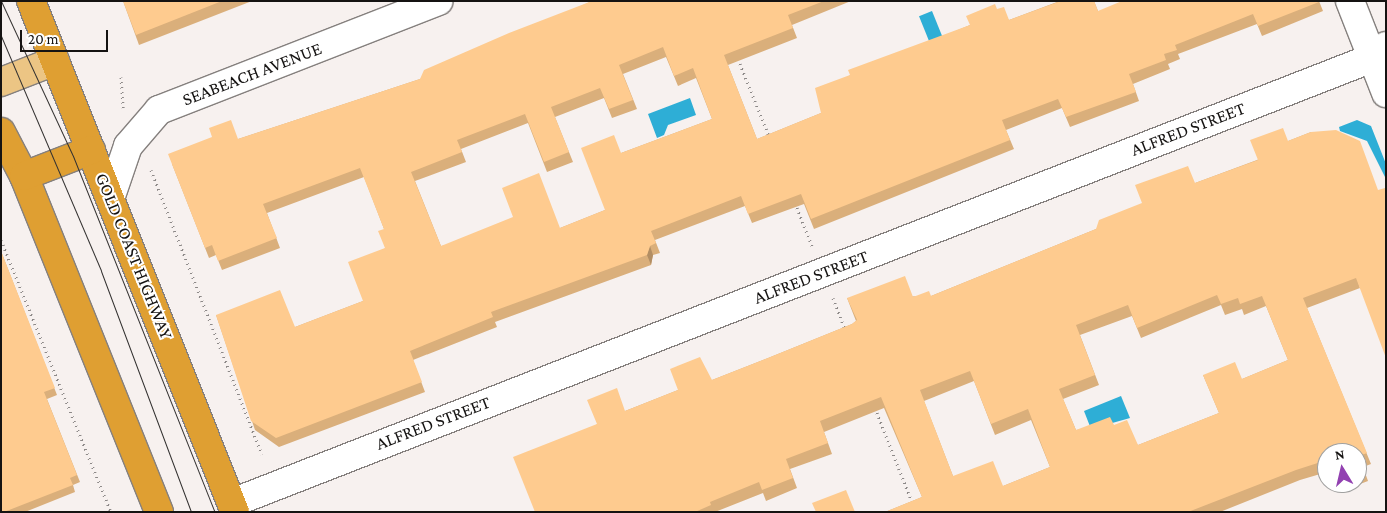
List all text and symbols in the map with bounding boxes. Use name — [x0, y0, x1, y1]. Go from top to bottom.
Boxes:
scale bar — [22, 20, 110, 52]
text: 20 m — [28, 31, 59, 47]
street label: SEABEACH AVENUE — [179, 38, 325, 110]
street label: ALFRED STREET — [1128, 97, 1248, 161]
street label: GOLD COAST HIGHWAY — [91, 170, 177, 342]
street label: ALFRED STREET — [751, 245, 871, 309]
street label: ALFRED STREET — [373, 391, 493, 455]
north arrow — [1317, 443, 1367, 493]
text: N — [1334, 446, 1346, 463]

